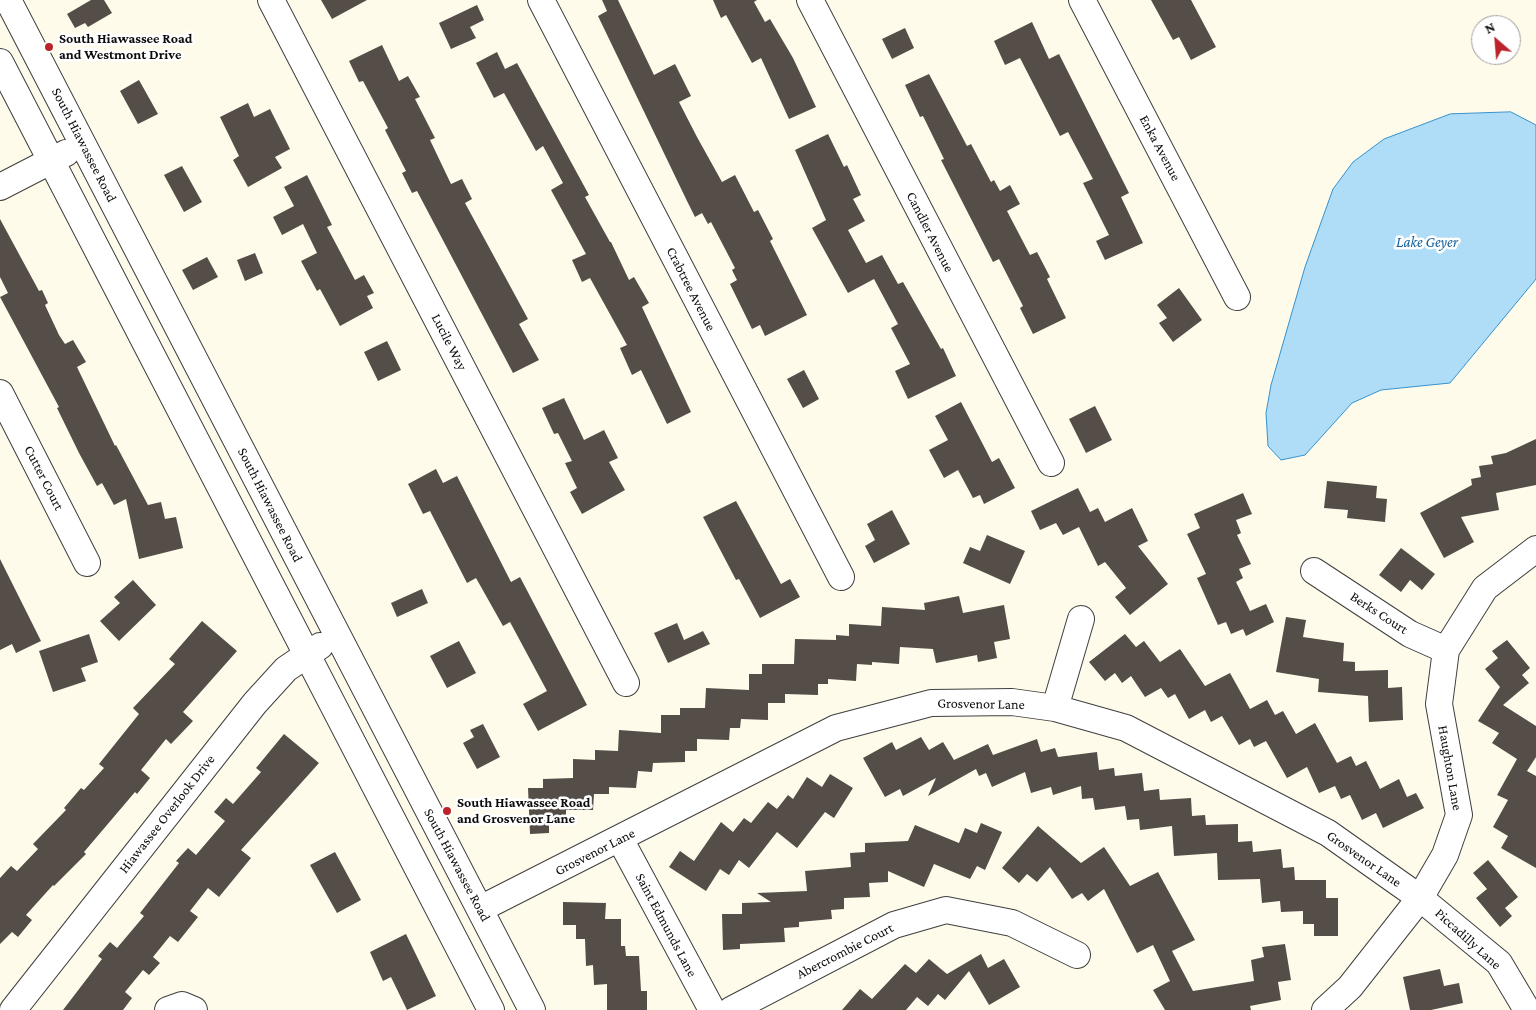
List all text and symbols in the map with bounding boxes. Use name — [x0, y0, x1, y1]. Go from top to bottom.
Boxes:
north arrow — [1471, 15, 1521, 65]
text: N — [1482, 18, 1498, 37]
place label: South Hiawassee Road and Westmont Drive — [59, 31, 192, 64]
marker: South Hiawassee Road and Westmont Drive — [43, 41, 55, 53]
street label: South Hiawassee Road — [48, 85, 120, 205]
street label: Enka Avenue — [1136, 112, 1184, 184]
street label: Candler Avenue — [902, 189, 958, 275]
water label: Lake Geyer — [1396, 233, 1458, 251]
street label: Crabtree Avenue — [663, 244, 719, 334]
street label: Lucile Way — [428, 311, 470, 373]
street label: Cutter Court — [20, 443, 68, 513]
street label: South Hiawassee Road — [234, 445, 306, 565]
street label: Berks Court — [1347, 588, 1411, 638]
street label: Grosvenor Lane — [937, 695, 1025, 713]
street label: Haughton Lane — [1434, 724, 1466, 812]
street label: Hiawassee Overlook Drive — [115, 751, 219, 877]
place label: South Hiawassee Road and Grosvenor Lane — [457, 795, 590, 828]
street label: South Hiawassee Road — [420, 805, 494, 925]
marker: South Hiawassee Road and Grosvenor Lane — [441, 805, 453, 817]
street label: Grosvenor Lane — [552, 825, 638, 879]
street label: Grosvenor Lane — [1323, 827, 1405, 891]
street label: Saint Edmunds Lane — [632, 870, 700, 980]
street label: Piccadilly Lane — [1431, 905, 1505, 973]
street label: Abercrombie Court — [794, 919, 896, 983]

